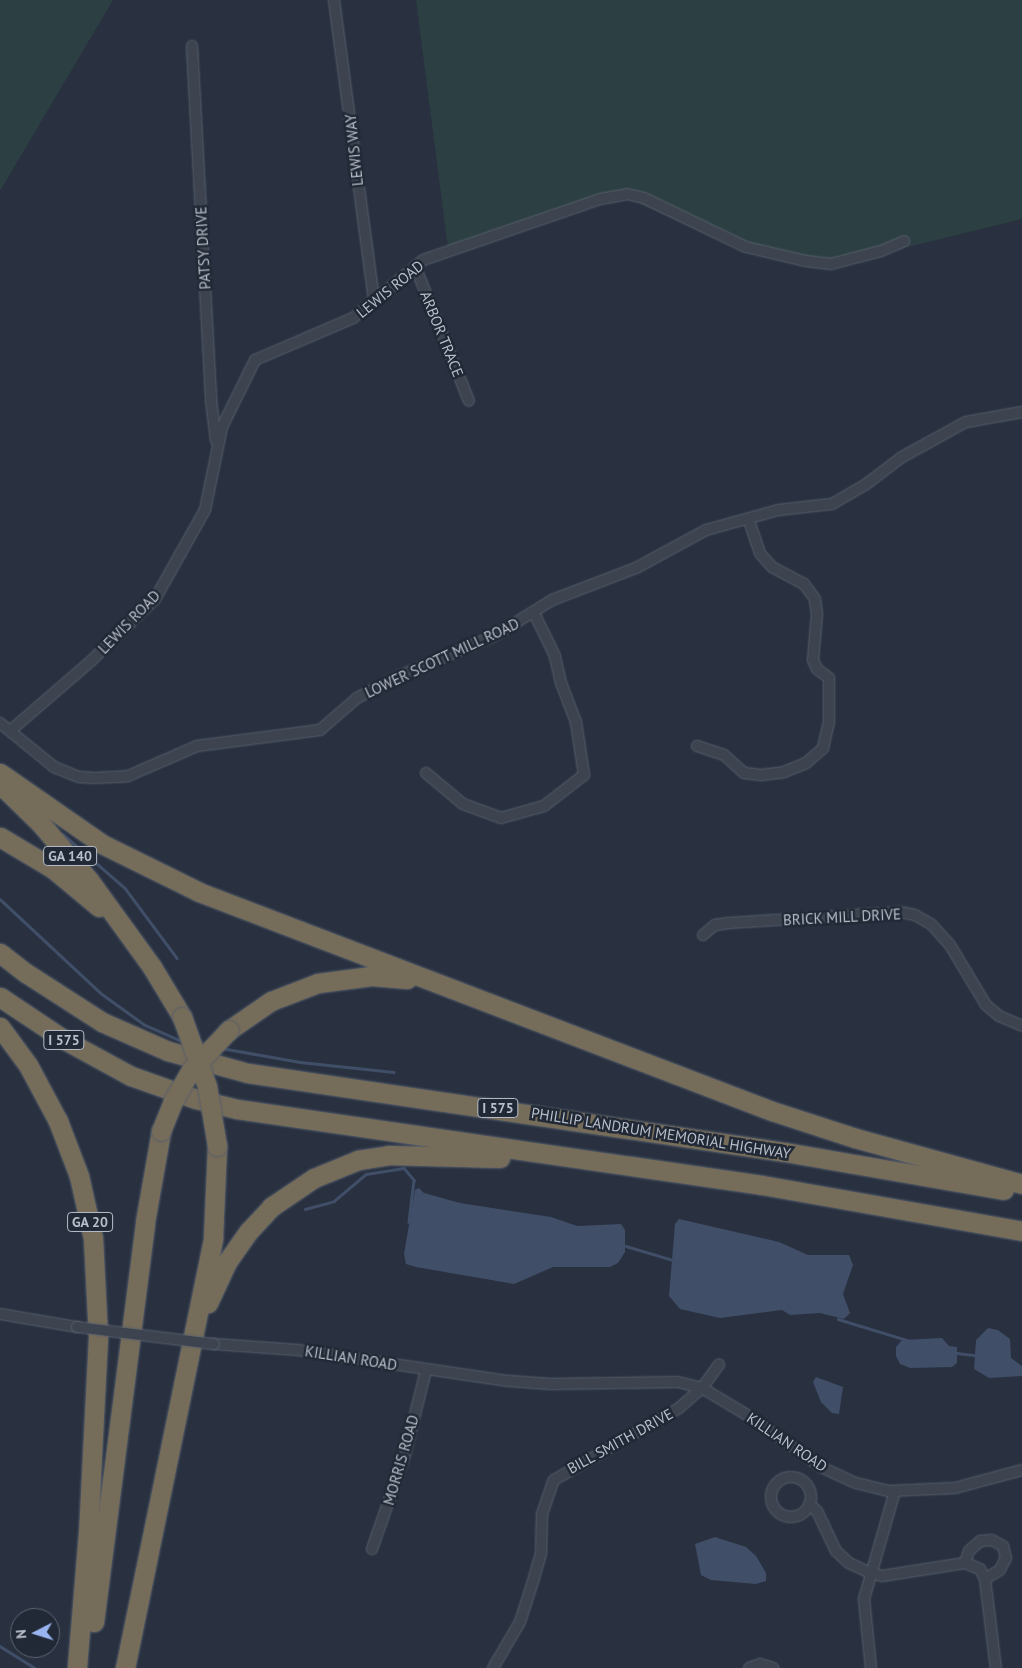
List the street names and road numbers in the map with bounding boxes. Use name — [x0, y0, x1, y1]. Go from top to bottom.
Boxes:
street label: LEWIS WAY — [341, 113, 367, 187]
street label: PATSY DRIVE — [192, 206, 214, 290]
street label: LEWIS ROAD — [353, 256, 427, 322]
street label: ARBOR TRACE — [417, 288, 467, 380]
street label: LEWIS ROAD — [94, 587, 164, 657]
street label: LOWER SCOTT MILL ROAD — [362, 614, 522, 702]
road number: GA 140 — [42, 844, 98, 868]
street label: BRICK MILL DRIVE — [782, 905, 902, 929]
road number: I 575 — [43, 1028, 85, 1052]
road number: I 575 — [477, 1096, 519, 1120]
street label: PHILLIP LANDRUM MEMORIAL HIGHWAY — [529, 1103, 793, 1163]
road number: GA 20 — [66, 1210, 114, 1234]
street label: KILLIAN ROAD — [304, 1342, 398, 1374]
street label: BILL SMITH DRIVE — [564, 1404, 676, 1478]
street label: KILLIAN ROAD — [743, 1409, 831, 1475]
street label: MORRIS ROAD — [380, 1413, 422, 1507]

